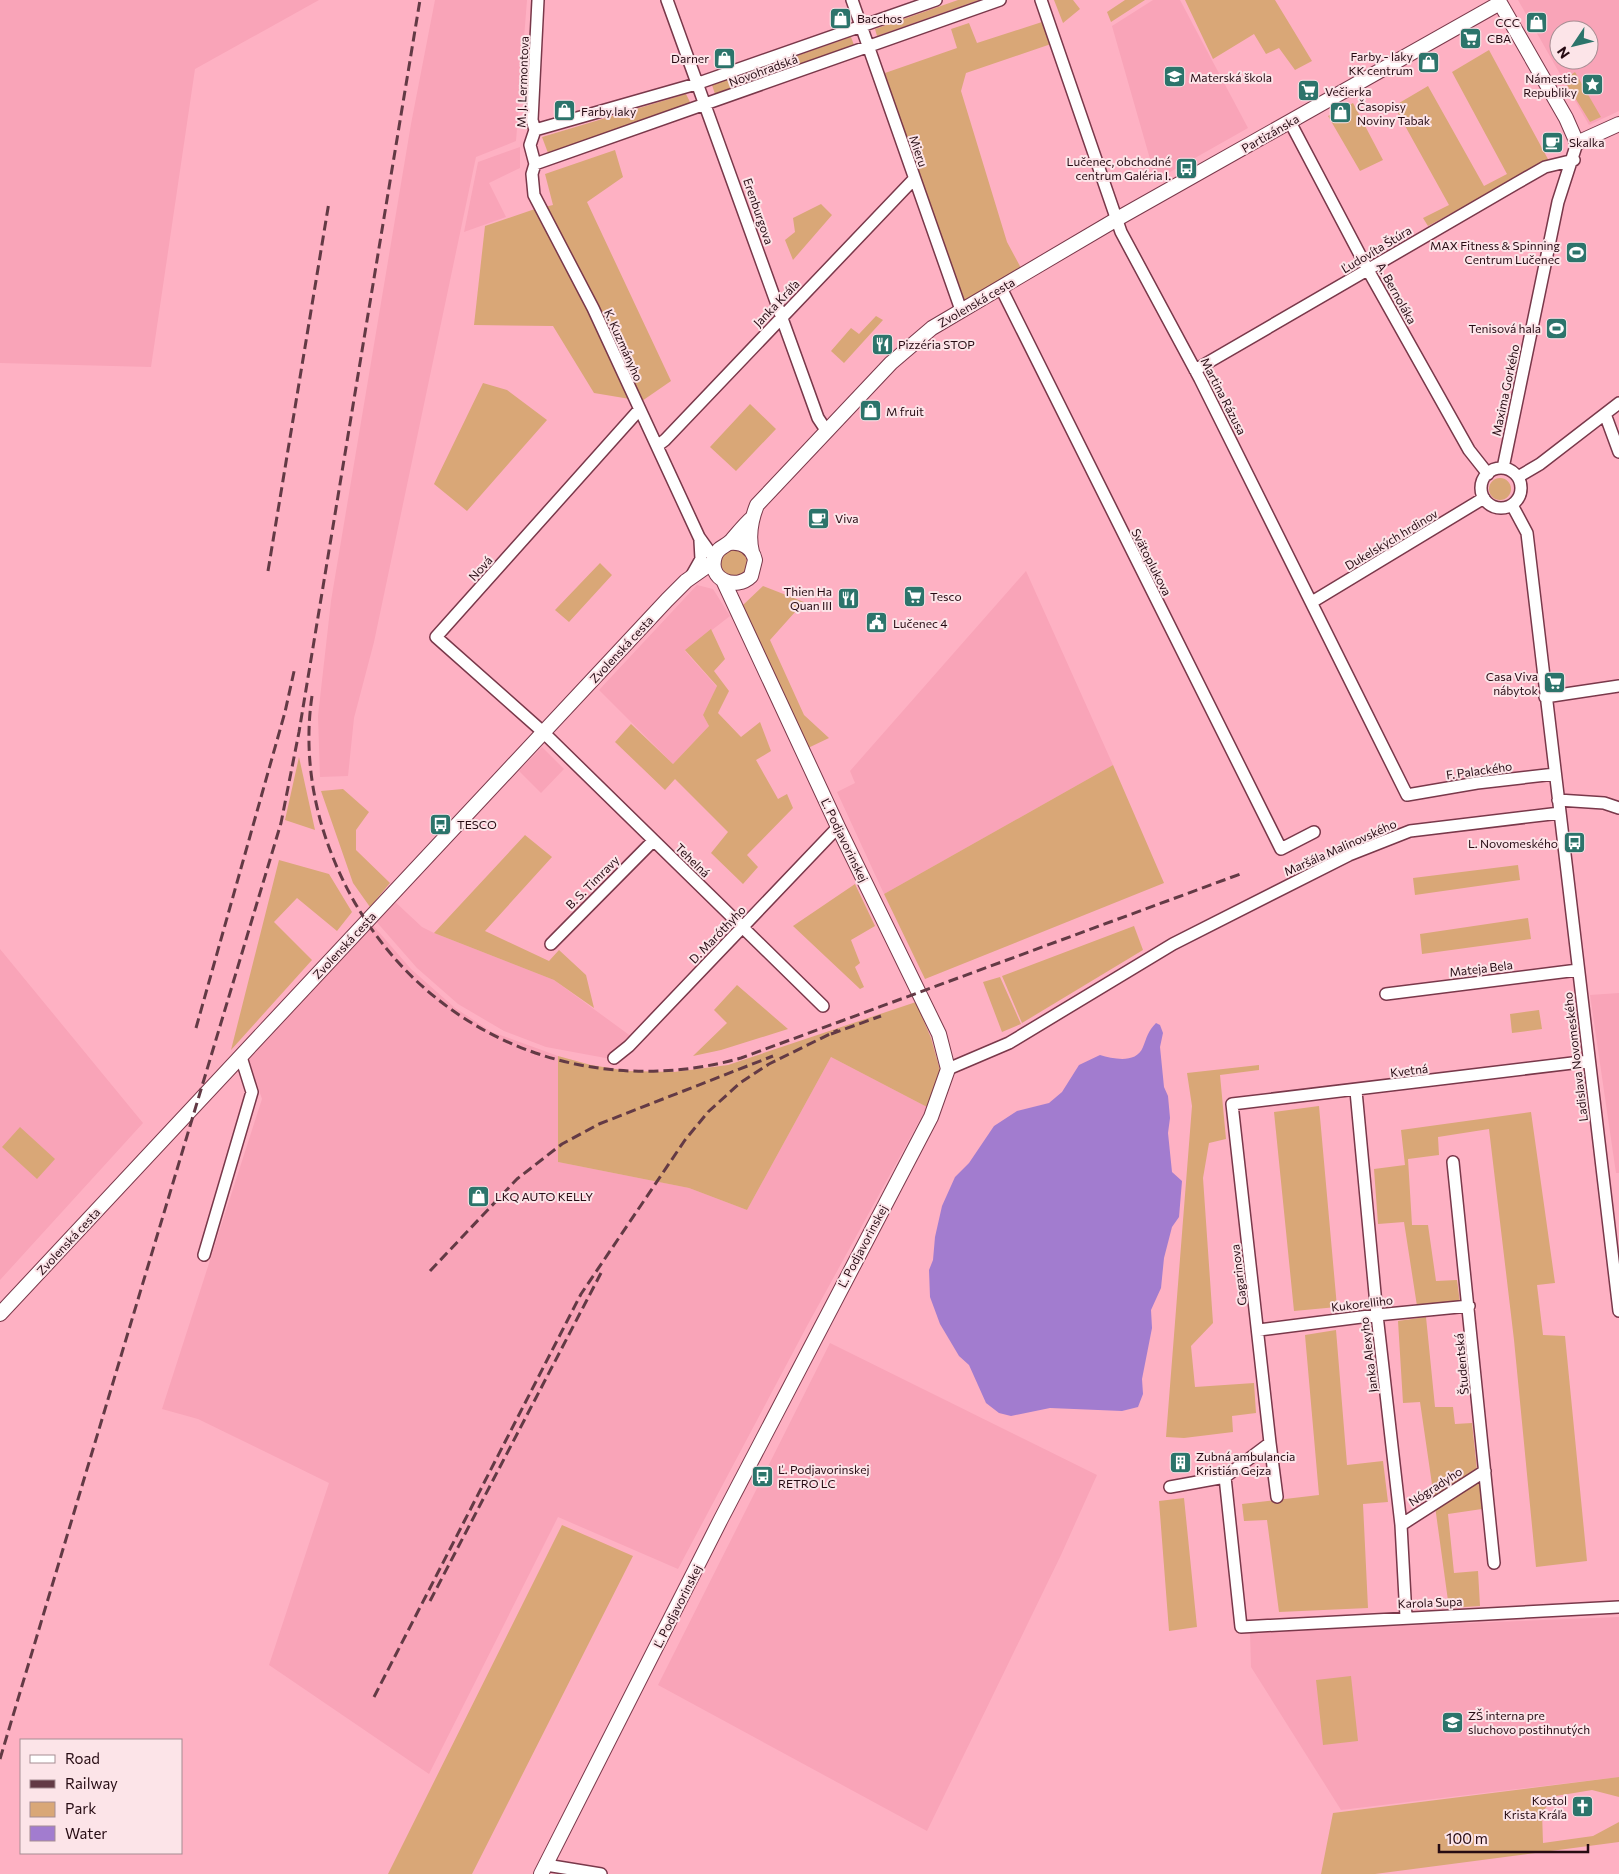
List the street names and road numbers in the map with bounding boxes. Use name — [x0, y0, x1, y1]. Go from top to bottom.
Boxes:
street label: M. J. Lermontova — [513, 36, 532, 128]
street label: Novohradská — [727, 51, 799, 89]
street label: Partizánska — [1239, 111, 1301, 155]
street label: Mieru — [907, 133, 931, 169]
street label: Erenburgova — [741, 176, 777, 246]
street label: Ľudovíta Štúra — [1338, 222, 1414, 276]
street label: A. Bernoláka — [1374, 260, 1420, 326]
street label: Zvolenská cesta — [935, 274, 1017, 330]
street label: Janka Kráľa — [750, 277, 803, 330]
street label: K. Kuzmányho — [602, 307, 646, 383]
street label: Maxima Gorkého — [1488, 343, 1522, 437]
street label: Martina Rázusa — [1199, 355, 1249, 437]
street label: Dukelských hrdinov — [1342, 506, 1440, 572]
street label: Svätoplukova — [1129, 526, 1175, 598]
street label: Nová — [465, 553, 495, 583]
street label: Zvolenská cesta — [586, 613, 656, 685]
street label: F. Palackého — [1445, 758, 1513, 782]
street label: Ľ. Podjavorinskej — [819, 796, 871, 884]
street label: Maršála Malinovského — [1282, 816, 1398, 878]
street label: Tehelná — [673, 840, 713, 880]
street label: B. S. Timravy — [562, 852, 622, 912]
street label: D. Maróthyho — [686, 902, 748, 966]
street label: Zvolenská cesta — [309, 909, 379, 981]
street label: Mateja Bela — [1448, 957, 1514, 979]
street label: Ladislava Novomeského — [1560, 991, 1590, 1123]
street label: Kvetná — [1389, 1061, 1429, 1079]
street label: Ľ. Podjavorinskej — [834, 1202, 890, 1290]
street label: Zvolenská cesta — [33, 1205, 103, 1277]
street label: Gagarinova — [1227, 1243, 1249, 1307]
street label: Kukorelliho — [1330, 1292, 1394, 1314]
street label: Janka Alexyho — [1356, 1316, 1381, 1394]
street label: Študentská — [1451, 1333, 1471, 1395]
street label: Nógradyho — [1406, 1464, 1464, 1508]
street label: Ľ. Podjavorinskej — [650, 1562, 704, 1650]
street label: Karola Supa — [1397, 1594, 1463, 1610]

